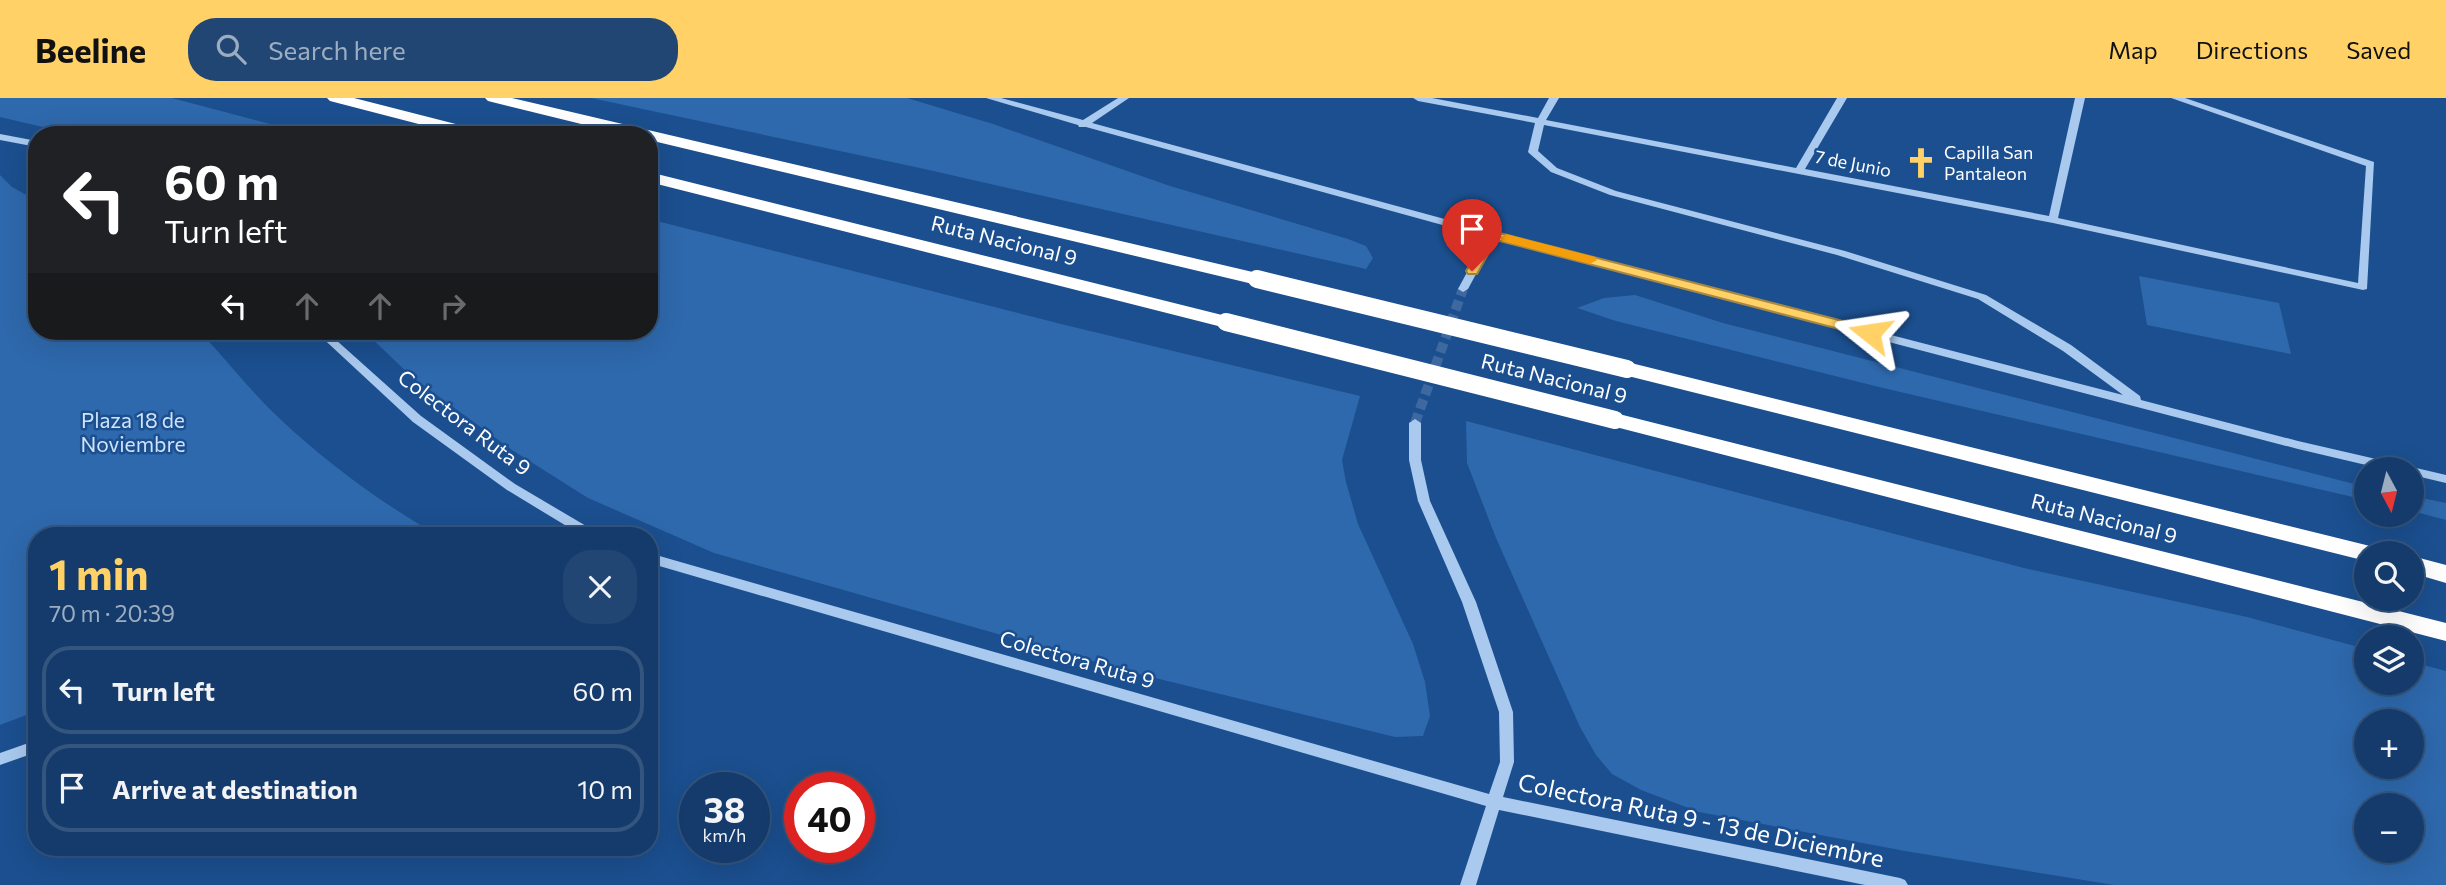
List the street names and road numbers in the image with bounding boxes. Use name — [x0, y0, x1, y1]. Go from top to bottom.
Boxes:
street label: 7 de Junio — [1813, 145, 1893, 181]
street label: Ruta Nacional 9 — [929, 209, 1080, 270]
street label: Ruta Nacional 9 — [1479, 347, 1630, 408]
street label: Colectora Ruta 9 — [394, 364, 536, 480]
street label: Ruta Nacional 9 — [2029, 487, 2180, 548]
street label: Colectora Ruta 9 — [997, 624, 1158, 693]
street label: Colectora Ruta 9 - 13 de Diciembre — [1516, 767, 1887, 873]

